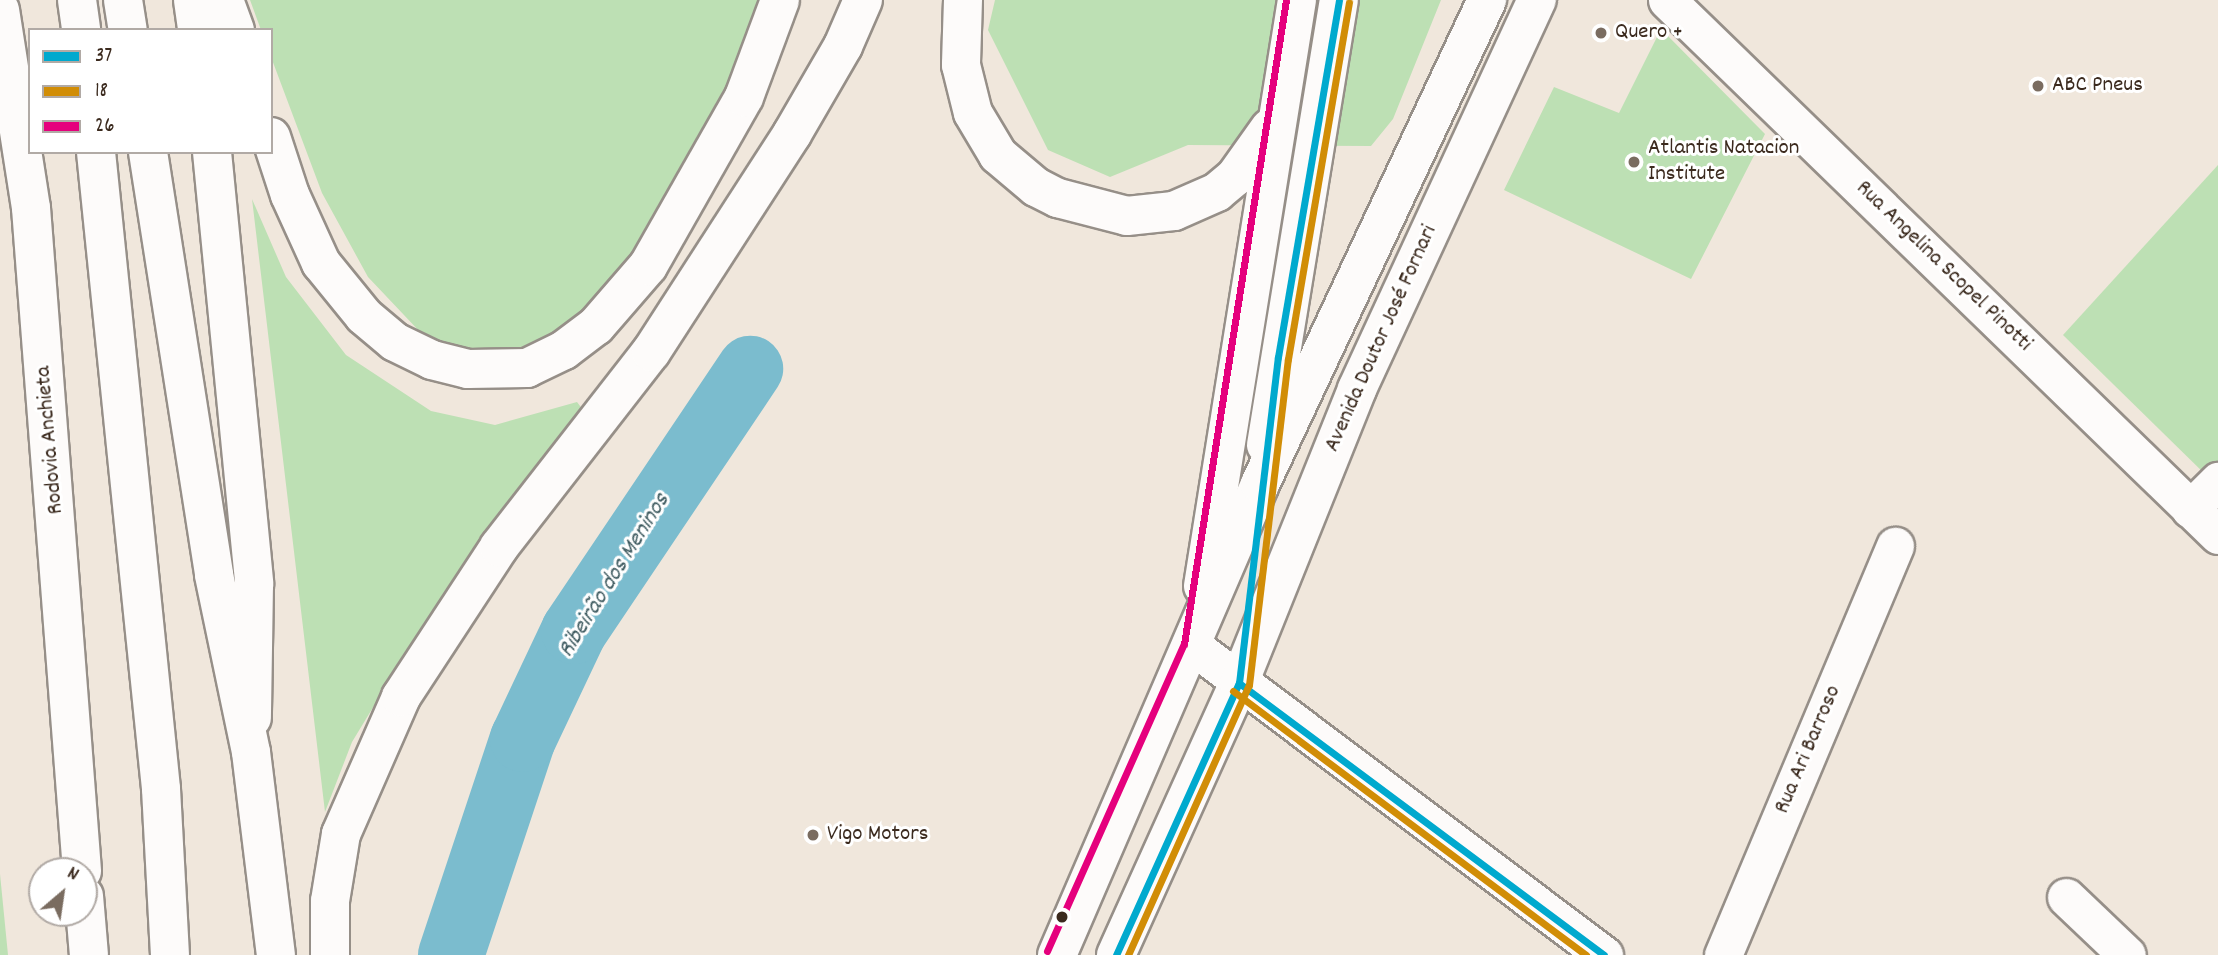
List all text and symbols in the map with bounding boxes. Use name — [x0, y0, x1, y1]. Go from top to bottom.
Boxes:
place label: Quero + — [1615, 19, 1683, 47]
marker: Quero + — [1593, 25, 1609, 41]
legend — [28, 28, 273, 154]
text: 37 — [95, 42, 112, 72]
place label: ABC Pneus — [2052, 72, 2143, 100]
text: 18 — [95, 77, 108, 107]
marker: ABC Pneus — [2030, 78, 2046, 94]
text: 26 — [95, 112, 114, 142]
place label: Atlantis Natacion Institute — [1648, 135, 1799, 189]
marker: Atlantis Natacion Institute — [1626, 154, 1642, 170]
street label: Rua Angelina Scopel Pinotti — [1849, 176, 2037, 358]
street label: Avenida Doutor José Fornari — [1320, 221, 1444, 457]
street label: Rodovia Anchieta — [31, 365, 71, 515]
water label: Ribeirão dos Meninos — [553, 489, 677, 663]
street label: Rua Ari Barroso — [1770, 682, 1848, 818]
place label: Vigo Motors — [827, 821, 928, 849]
marker: Vigo Motors — [805, 827, 821, 843]
north arrow — [28, 857, 98, 927]
text: N — [62, 861, 83, 889]
unlabelled marker — [1055, 910, 1069, 924]

